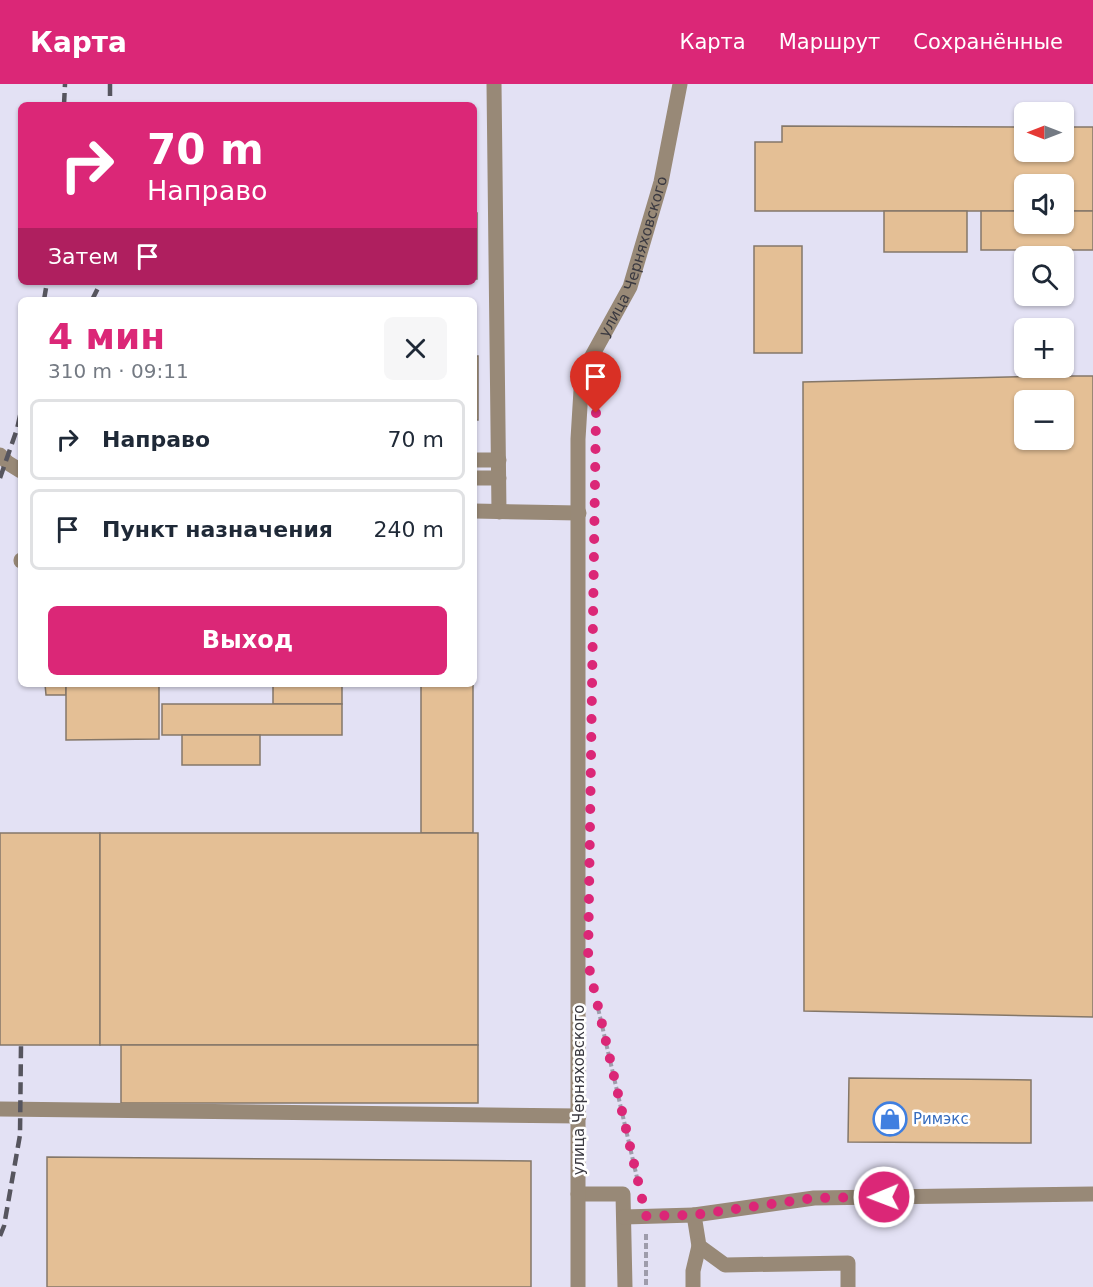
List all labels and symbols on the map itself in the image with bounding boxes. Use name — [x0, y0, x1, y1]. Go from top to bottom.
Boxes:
north arrow — [1014, 102, 1074, 162]
street label: улица Черняховского — [595, 175, 671, 340]
pin — [570, 351, 621, 413]
street label: улица Черняховского — [570, 1005, 588, 1175]
shop icon: Римэкс — [872, 1101, 908, 1137]
place label: Римэкс — [913, 1110, 969, 1128]
position arrow — [852, 1165, 916, 1229]

